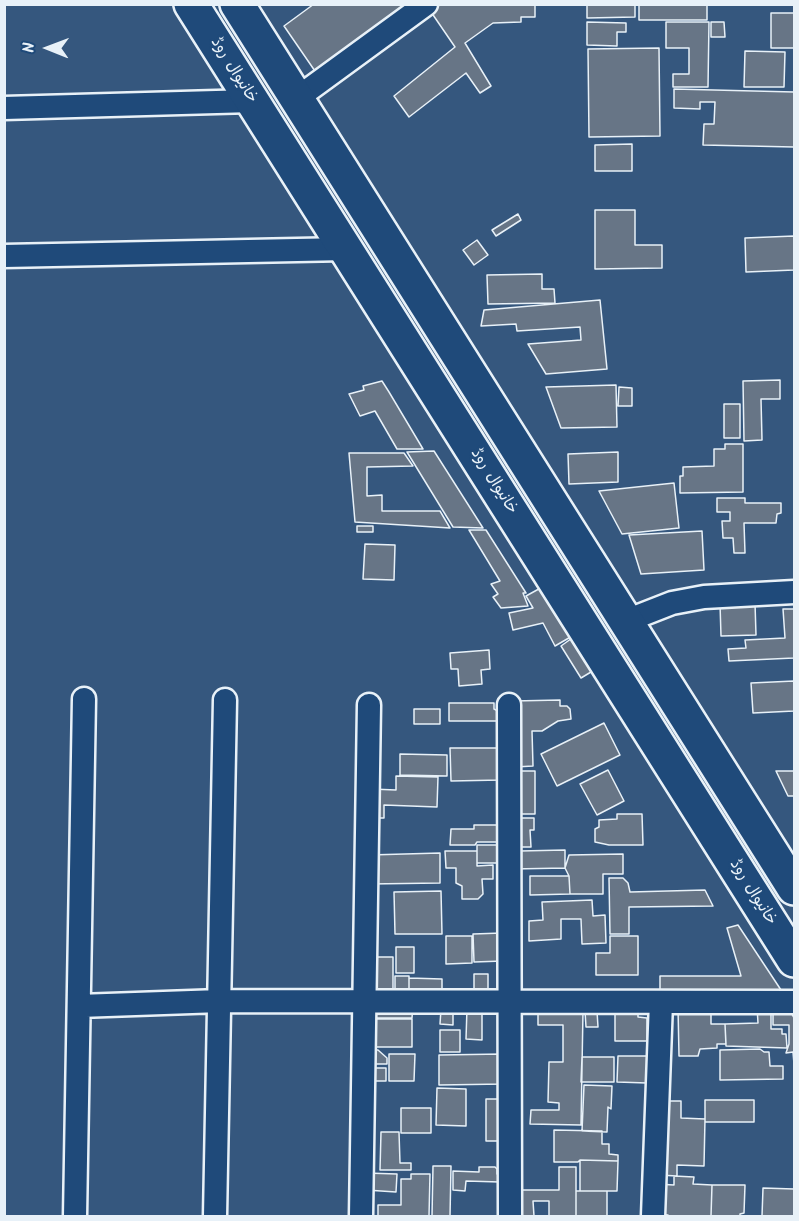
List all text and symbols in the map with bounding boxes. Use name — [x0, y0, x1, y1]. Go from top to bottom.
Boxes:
north arrow — [18, 18, 78, 78]
street label: خانیوال روڈ — [205, 34, 261, 108]
text: N — [17, 42, 42, 53]
street label: خانیوال روڈ — [465, 445, 521, 519]
street label: خانیوال روڈ — [724, 856, 780, 930]

